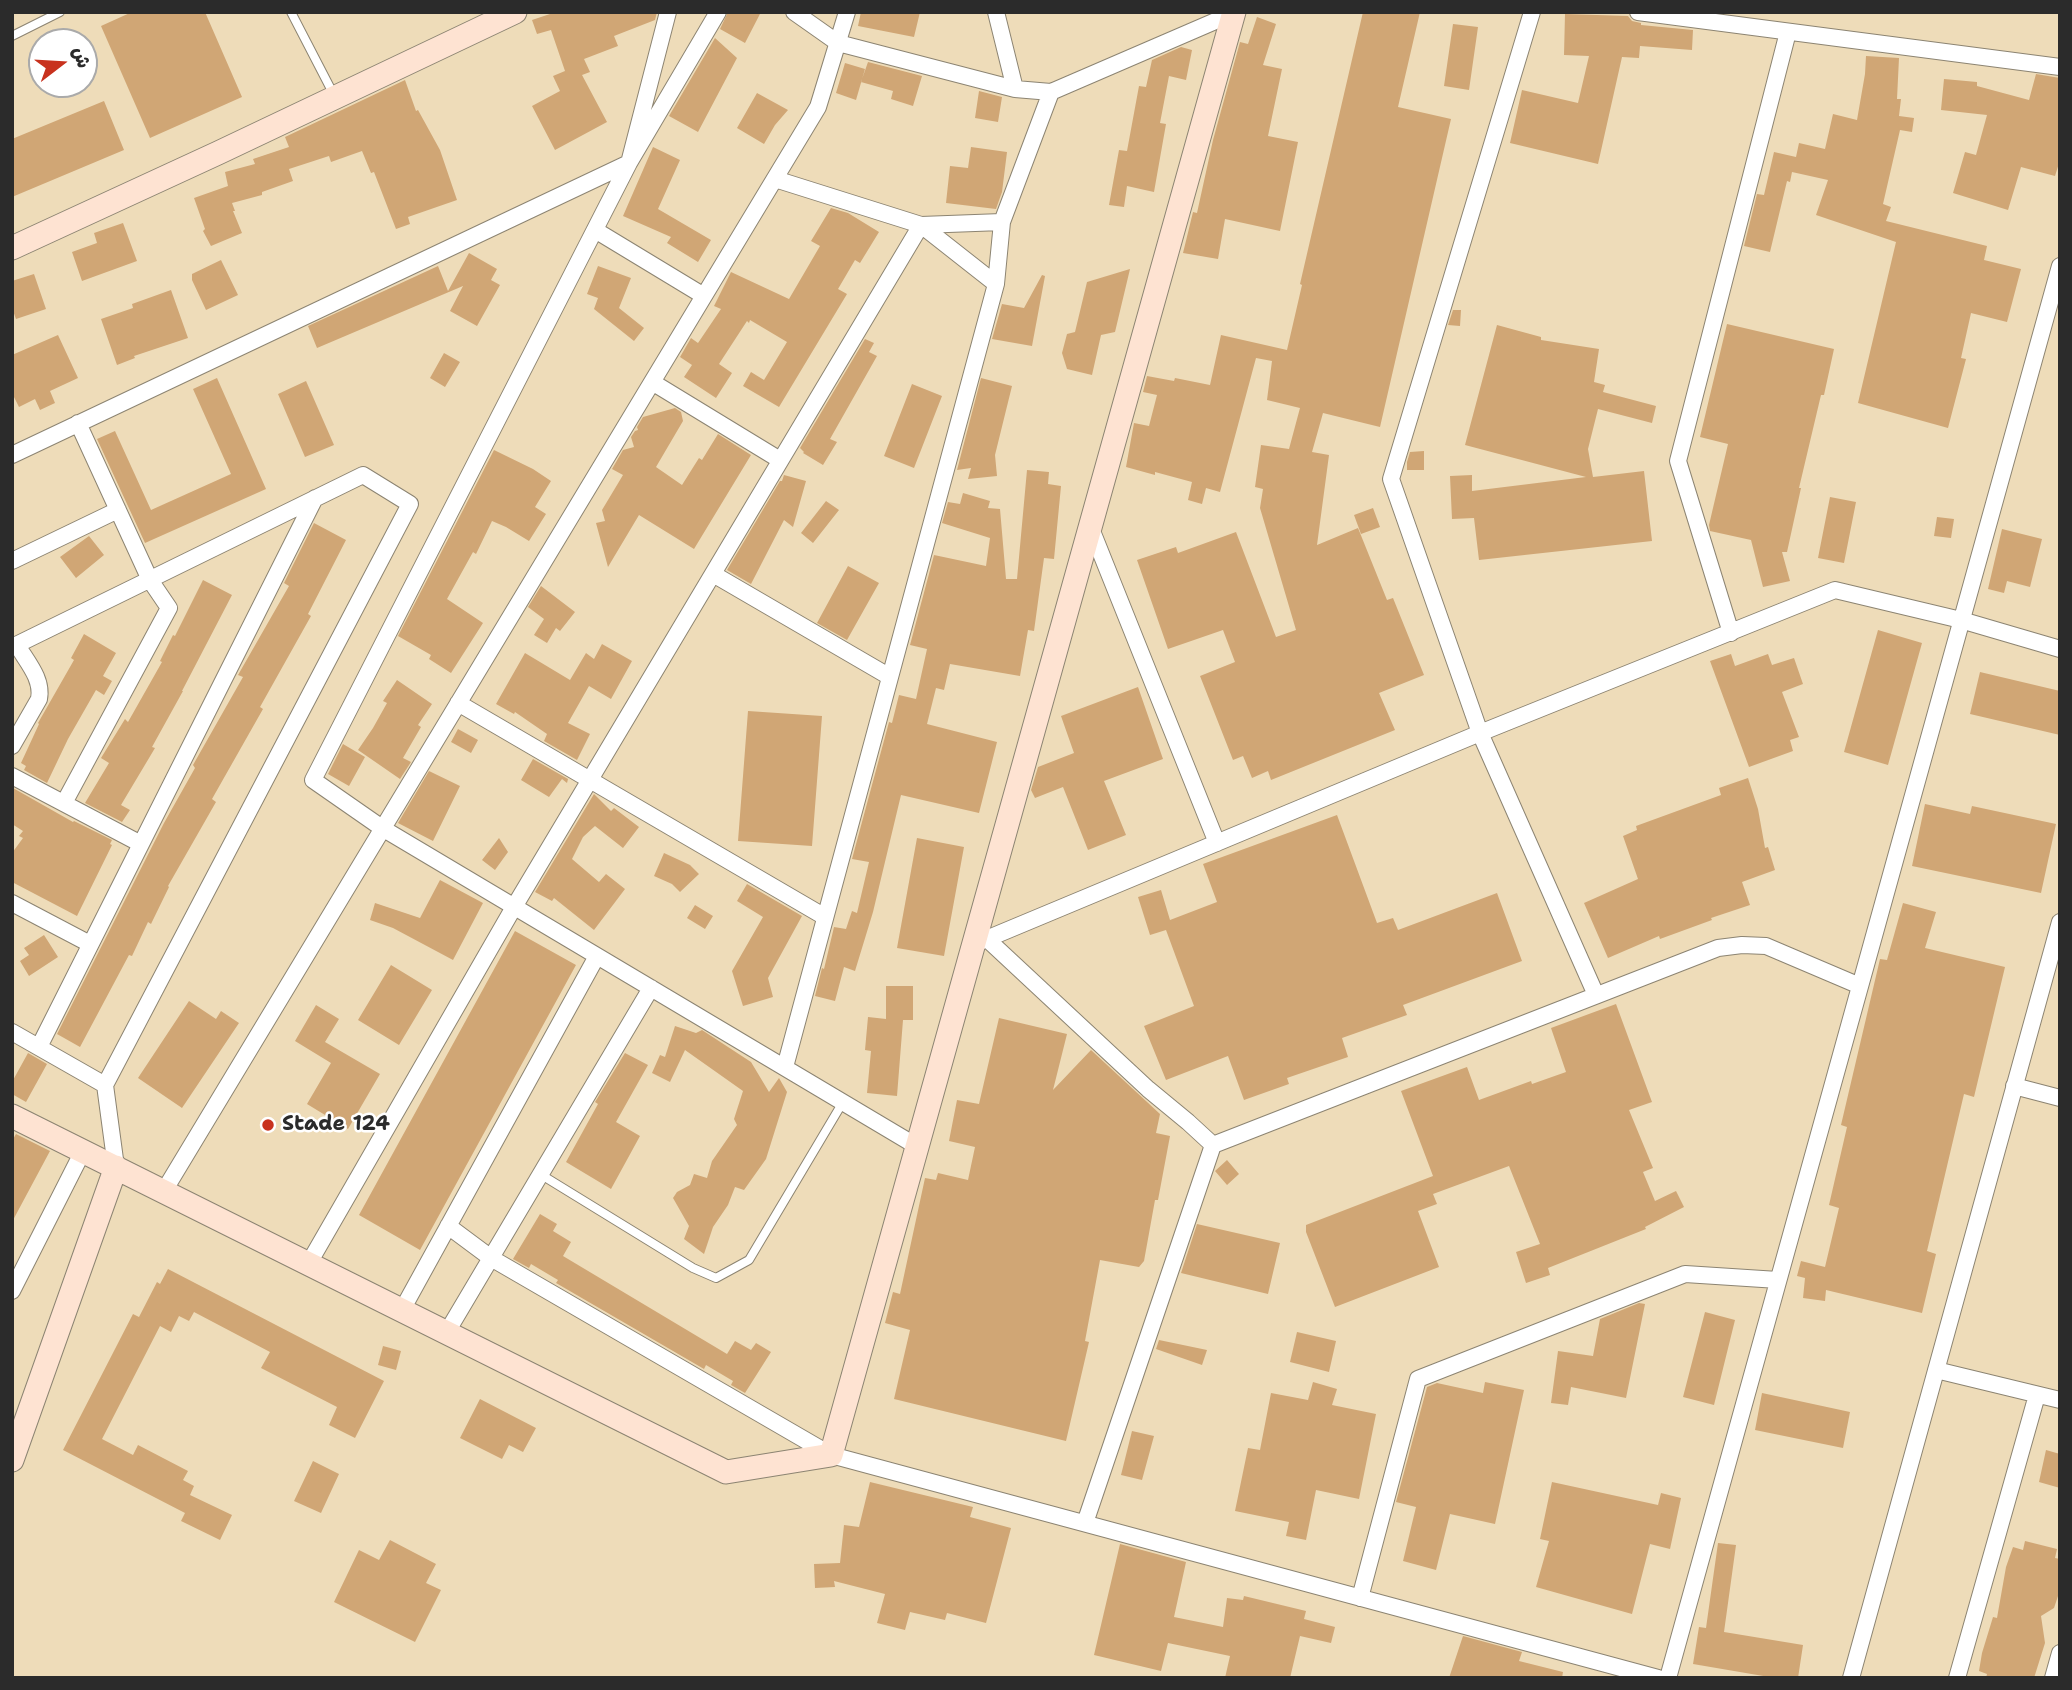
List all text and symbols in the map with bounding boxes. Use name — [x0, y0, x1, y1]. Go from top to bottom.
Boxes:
north arrow — [28, 28, 98, 98]
text: ش — [67, 44, 97, 71]
place label: Stade 124 — [282, 1112, 390, 1138]
marker: Stade 124 — [260, 1117, 276, 1133]

